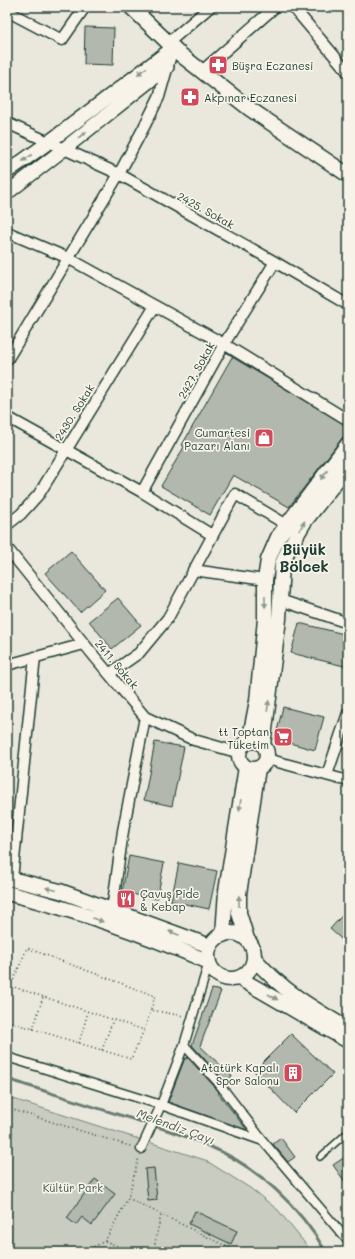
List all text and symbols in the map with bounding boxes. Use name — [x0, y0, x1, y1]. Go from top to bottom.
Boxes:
pharmacy icon: Büşra Eczanesi — [207, 54, 229, 76]
place label: Büşra Eczanesi — [232, 58, 313, 73]
one-way arrow — [136, 67, 147, 76]
pharmacy icon: Akpınar Eczanesi — [179, 86, 201, 108]
place label: Akpınar Eczanesi — [204, 90, 297, 105]
one-way arrow — [77, 130, 88, 139]
one-way arrow — [22, 154, 32, 162]
street label: 2425. Sokak — [175, 188, 237, 232]
street label: 2427. Sokak — [174, 339, 218, 401]
street label: 2430. Sokak — [51, 381, 97, 443]
place label: Cumartesi Pazarı Alanı — [184, 425, 250, 453]
shop icon: Cumartesi Pazarı Alanı — [253, 427, 275, 449]
one-way arrow — [320, 470, 329, 481]
one-way arrow — [298, 520, 305, 532]
district label: Büyük Bölcek — [279, 539, 329, 576]
one-way arrow — [262, 596, 268, 609]
street label: 2411. Sokak — [92, 636, 142, 692]
one-way arrow — [265, 700, 271, 712]
place label: tt Toptan Tüketim — [219, 724, 269, 752]
supermarket icon: tt Toptan Tüketim — [272, 726, 294, 748]
one-way arrow — [237, 799, 243, 812]
one-way arrow — [45, 886, 57, 892]
place label: Çavuş Pide & Kebap — [140, 886, 199, 914]
restaurant icon: Çavuş Pide & Kebap — [115, 888, 137, 910]
one-way arrow — [236, 894, 242, 907]
one-way arrow — [93, 917, 105, 923]
one-way arrow — [167, 929, 179, 935]
one-way arrow — [267, 994, 279, 1001]
place label: Atatürk Kapalı Spor Salonu — [201, 1060, 279, 1088]
building icon: Atatürk Kapalı Spor Salonu — [282, 1062, 304, 1084]
water label: Melendiz Çayı — [135, 1104, 217, 1148]
park label: Kültür Park — [43, 1180, 103, 1195]

